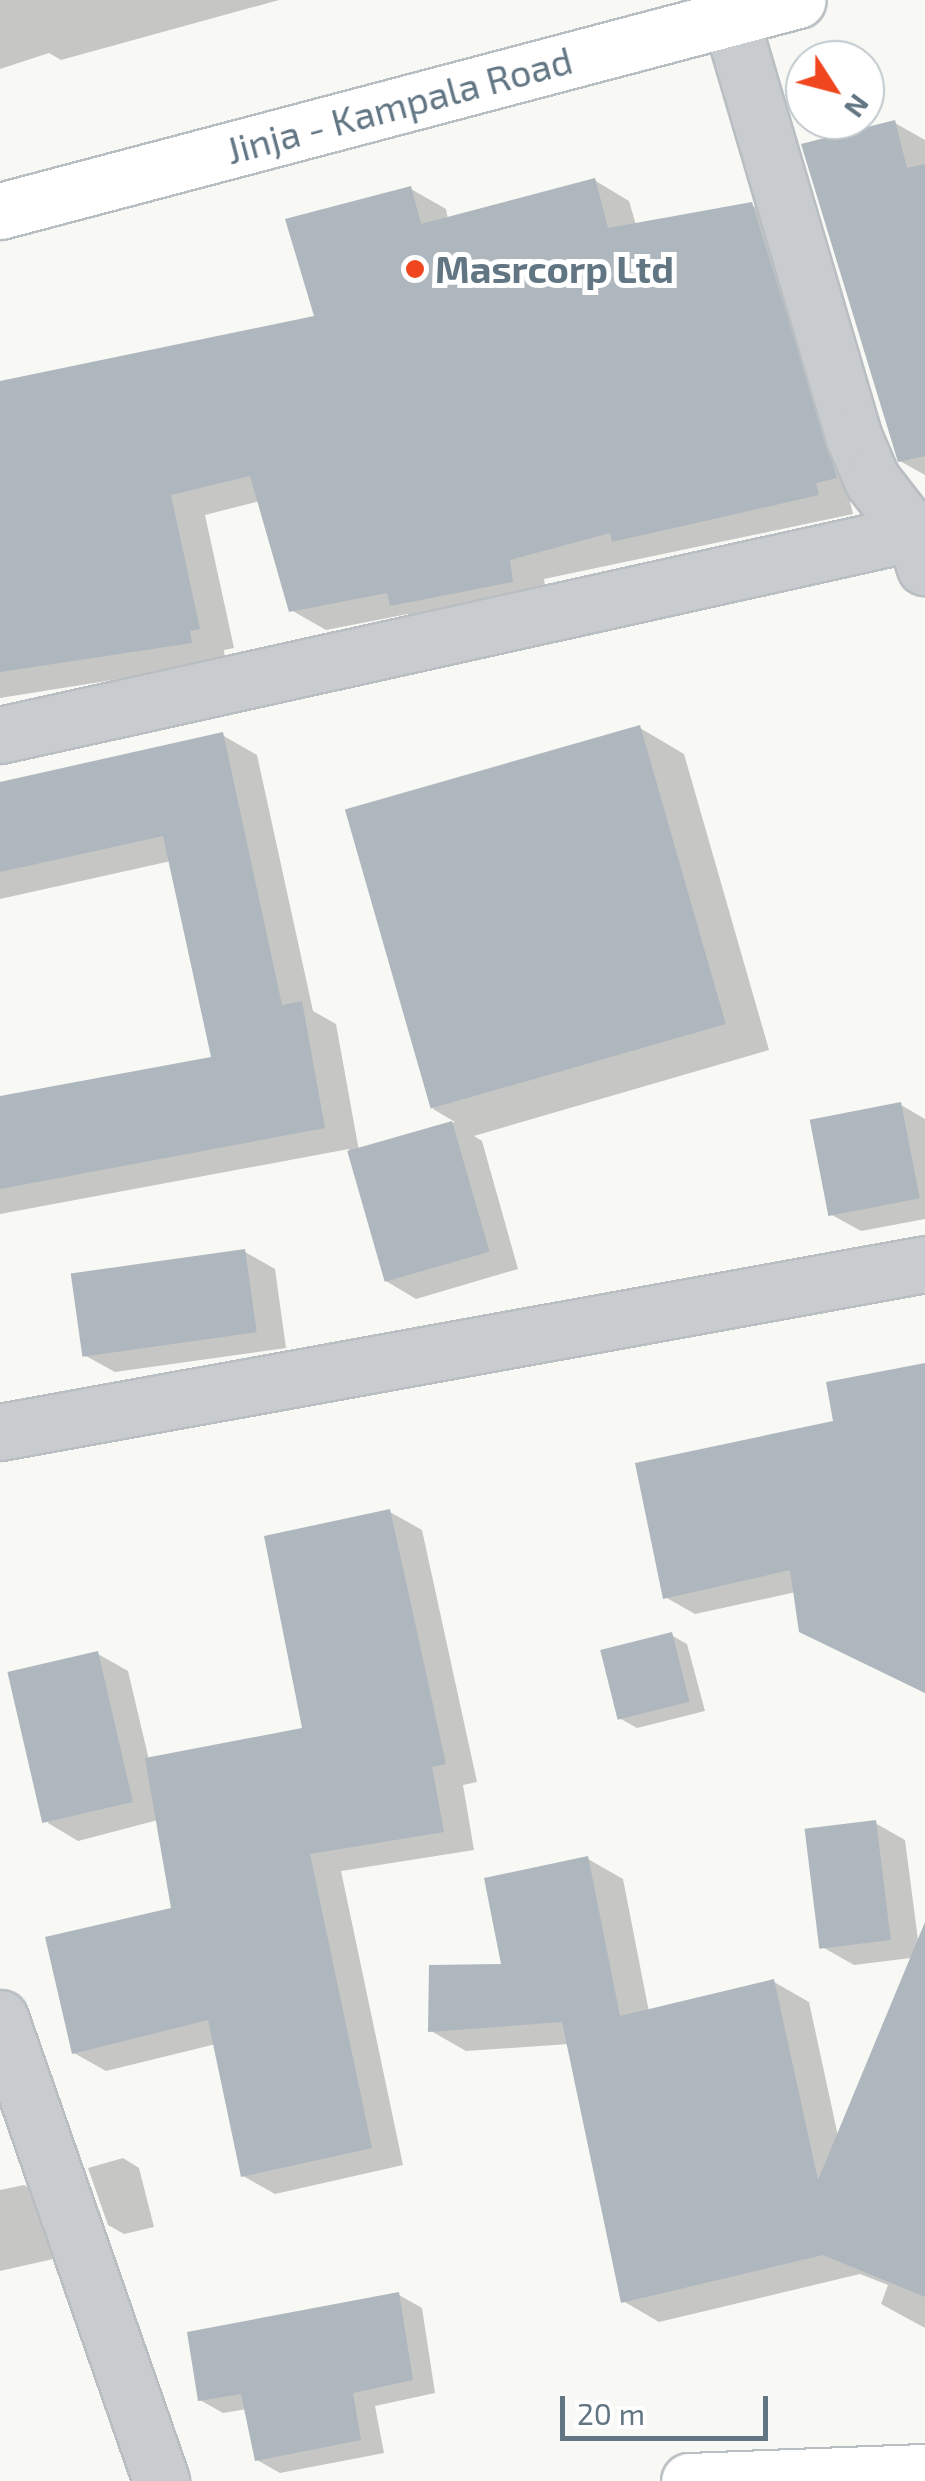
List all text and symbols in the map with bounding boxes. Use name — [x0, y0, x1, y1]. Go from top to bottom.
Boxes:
street label: Jinja - Kampala Road — [221, 37, 577, 173]
north arrow — [785, 40, 885, 140]
text: N — [838, 88, 877, 125]
place label: Masrcorp Ltd — [435, 246, 674, 292]
marker: Masrcorp Ltd — [404, 258, 426, 280]
scale bar — [565, 2376, 772, 2438]
text: 20 m — [577, 2395, 645, 2431]

